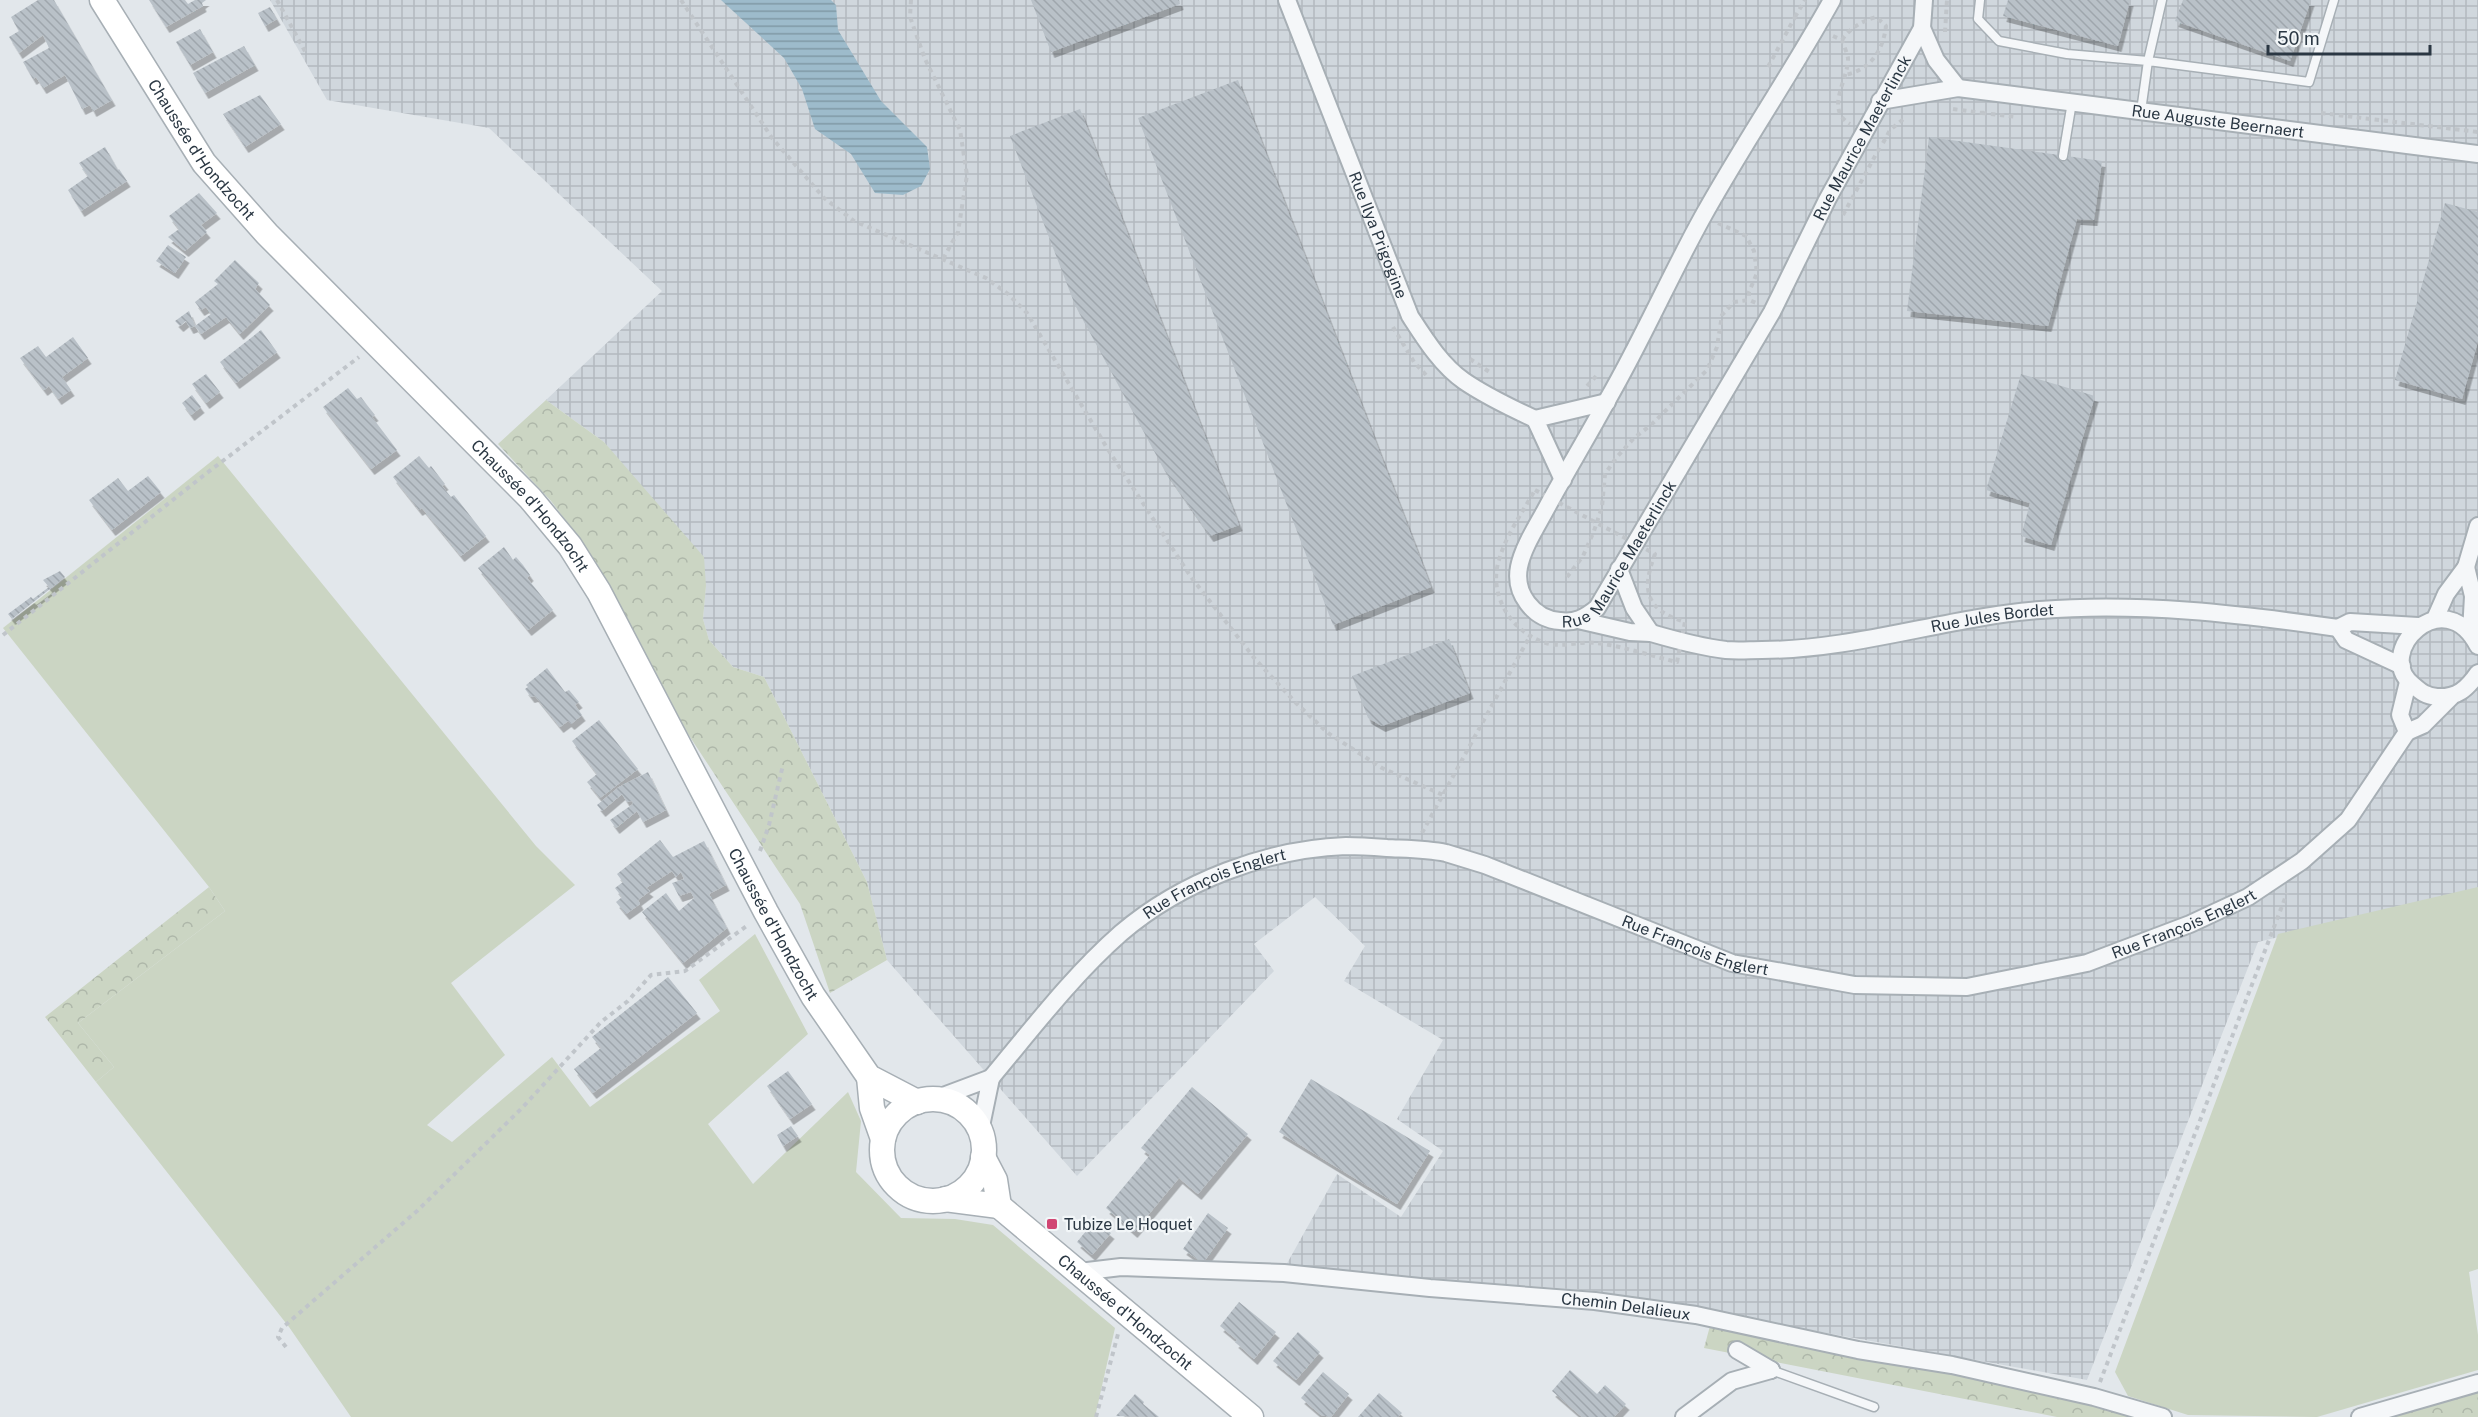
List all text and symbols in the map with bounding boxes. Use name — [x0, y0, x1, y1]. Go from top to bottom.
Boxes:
scale bar — [2268, 18, 2430, 56]
text: 50 m — [2277, 28, 2320, 49]
street label: Rue Maurice Maeterlinck — [1809, 52, 1915, 224]
street label: Chaussée d'Hondzocht — [144, 76, 259, 224]
street label: Rue Auguste Beernaert — [2130, 101, 2305, 142]
street label: Rue Ilya Prigogine — [1345, 169, 1411, 301]
street label: Chaussée d'Hondzocht — [467, 436, 593, 576]
street label: Rue Maurice Maeterlinck — [1562, 477, 1680, 632]
street label: Rue Jules Bordet — [1929, 600, 2055, 637]
street label: Chaussée d'Hondzocht — [724, 845, 822, 1004]
street label: Rue François Englert — [1139, 845, 1288, 923]
street label: Rue François Englert — [2109, 885, 2260, 963]
street label: Rue François Englert — [1619, 911, 1770, 979]
place label: Tubize Le Hoquet — [1064, 1215, 1193, 1234]
marker: Tubize Le Hoquet — [1045, 1217, 1059, 1231]
street label: Chaussée d'Hondzocht — [1054, 1250, 1197, 1374]
street label: Chemin Delalieux — [1560, 1289, 1692, 1324]

